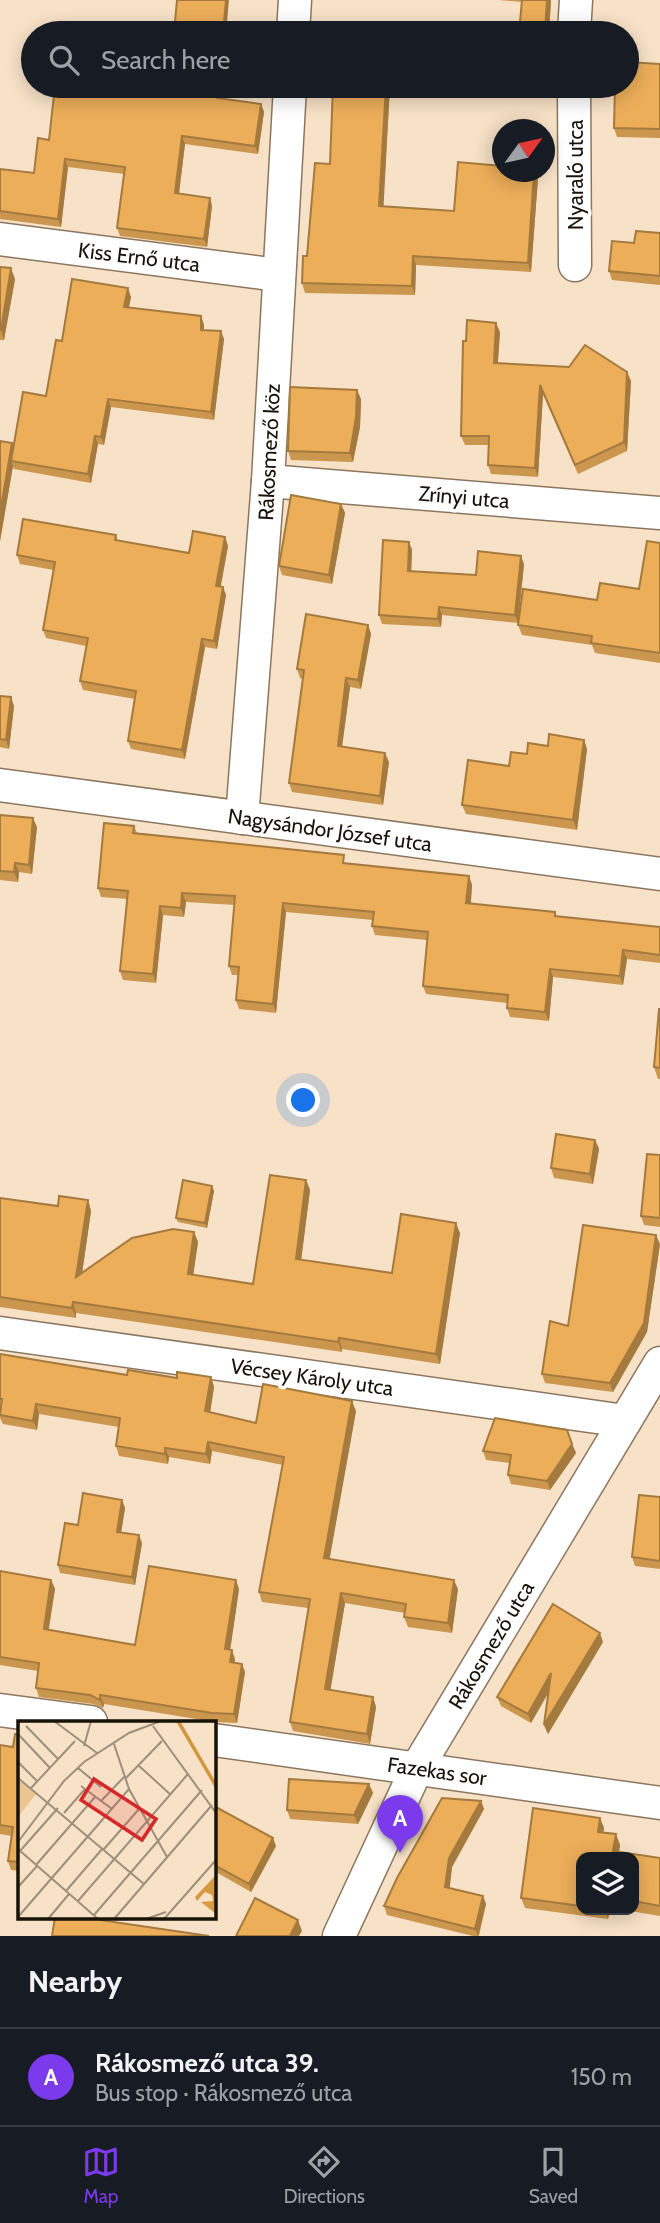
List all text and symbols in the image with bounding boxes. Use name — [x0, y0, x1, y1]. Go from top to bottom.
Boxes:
search box — [21, 21, 639, 98]
icon: search — [45, 41, 83, 79]
text: Search here — [101, 44, 230, 76]
north arrow — [492, 119, 555, 182]
street label: Nyaraló utca — [563, 120, 588, 230]
street label: Kiss Ernő utca — [77, 237, 201, 277]
street label: Rákosmező köz — [253, 383, 285, 521]
street label: Zrínyi utca — [418, 481, 510, 513]
street label: Nagysándor József utca — [226, 803, 434, 857]
your location — [286, 1083, 320, 1117]
street label: Vécsey Károly utca — [229, 1353, 395, 1401]
street label: Rákosmező utca — [443, 1577, 539, 1713]
inset map — [18, 1721, 215, 1918]
street label: Fazekas sor — [386, 1752, 489, 1790]
pin: A — [377, 1795, 423, 1853]
map controls — [576, 1852, 639, 1915]
button: layers — [576, 1852, 639, 1915]
text: Nearby — [28, 1963, 122, 2000]
text: Rákosmező utca 39. — [95, 2047, 319, 2079]
text: A — [44, 2063, 58, 2091]
text: 150 m — [571, 2063, 632, 2091]
text: Bus stop · Rákosmező utca — [95, 2079, 352, 2107]
tab: Map — [82, 2143, 120, 2208]
tab: Directions — [284, 2143, 365, 2208]
tab: Saved — [529, 2143, 578, 2208]

